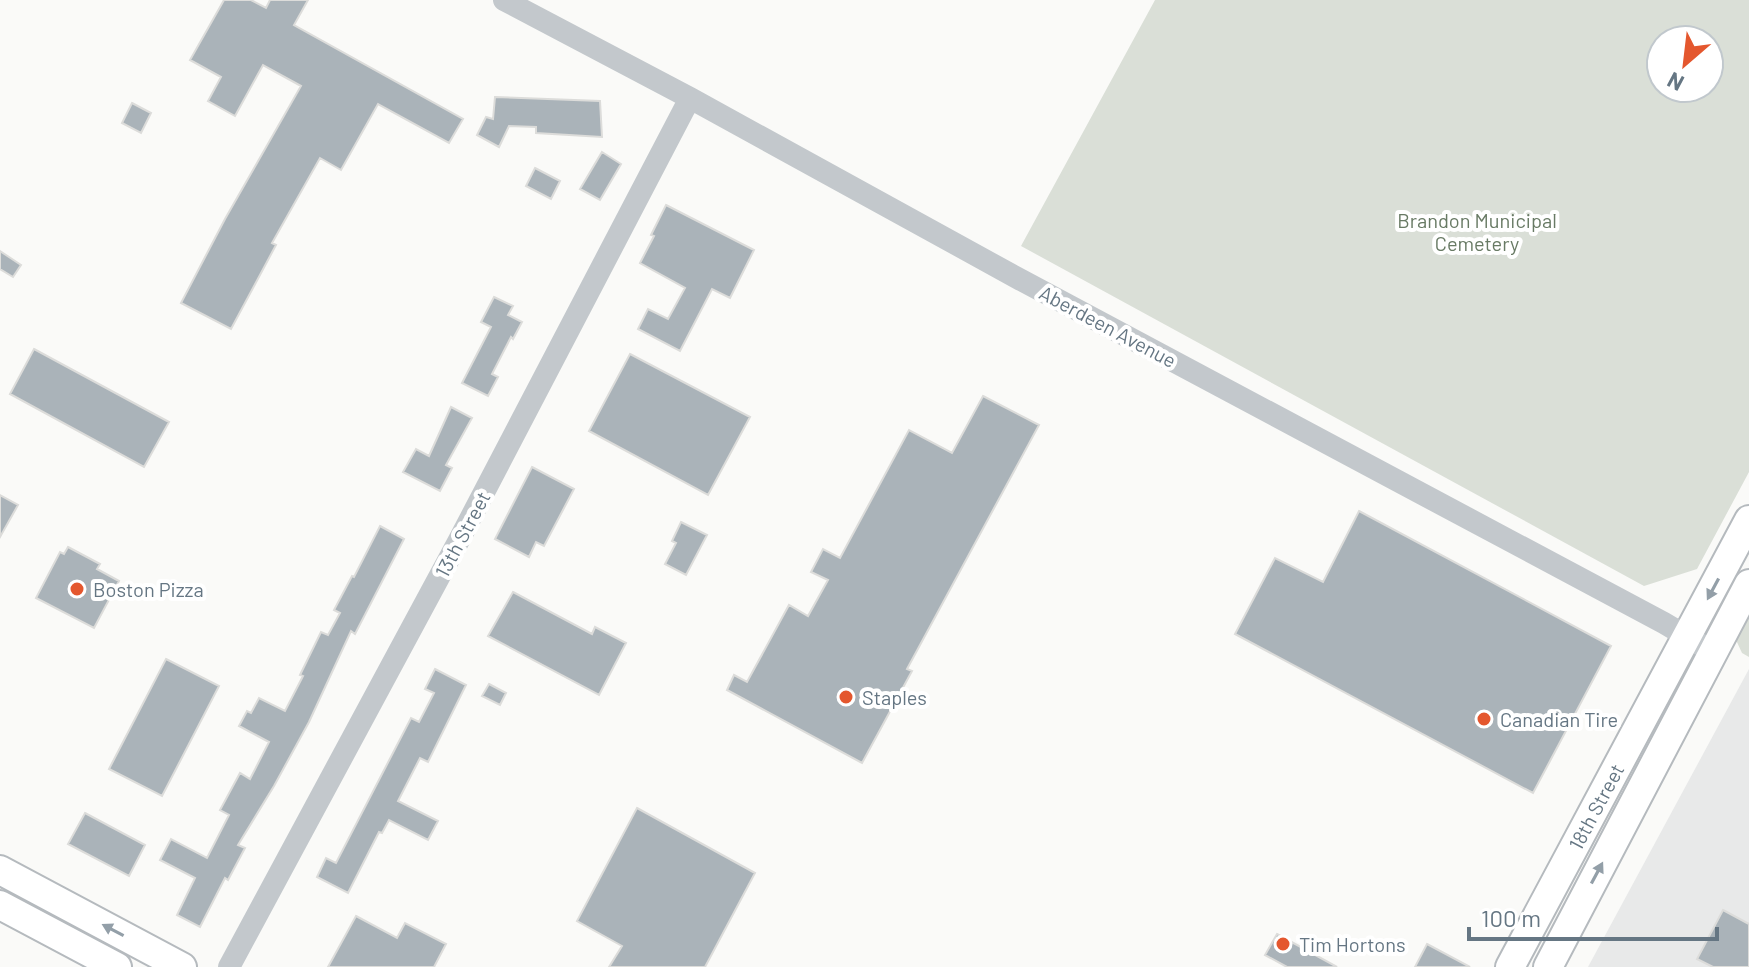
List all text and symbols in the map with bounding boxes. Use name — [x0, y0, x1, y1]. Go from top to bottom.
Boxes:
north arrow — [1645, 24, 1725, 104]
text: N — [1663, 68, 1688, 97]
park label: Brandon Municipal Cemetery — [1397, 208, 1557, 255]
street label: Aberdeen Avenue — [1036, 280, 1180, 372]
street label: 13th Street — [429, 487, 495, 581]
place label: Boston Pizza — [93, 577, 204, 601]
one-way arrow — [1706, 578, 1719, 601]
marker: Boston Pizza — [68, 580, 86, 598]
place label: Staples — [862, 685, 927, 709]
marker: Staples — [837, 688, 855, 706]
place label: Canadian Tire — [1500, 707, 1618, 731]
marker: Canadian Tire — [1475, 710, 1493, 728]
street label: 18th Street — [1563, 759, 1629, 854]
one-way arrow — [1591, 862, 1604, 885]
scale bar — [1469, 891, 1717, 941]
text: 100 m — [1481, 903, 1541, 932]
one-way arrow — [102, 924, 125, 937]
place label: Tim Hortons — [1299, 932, 1406, 956]
marker: Tim Hortons — [1274, 935, 1292, 953]

